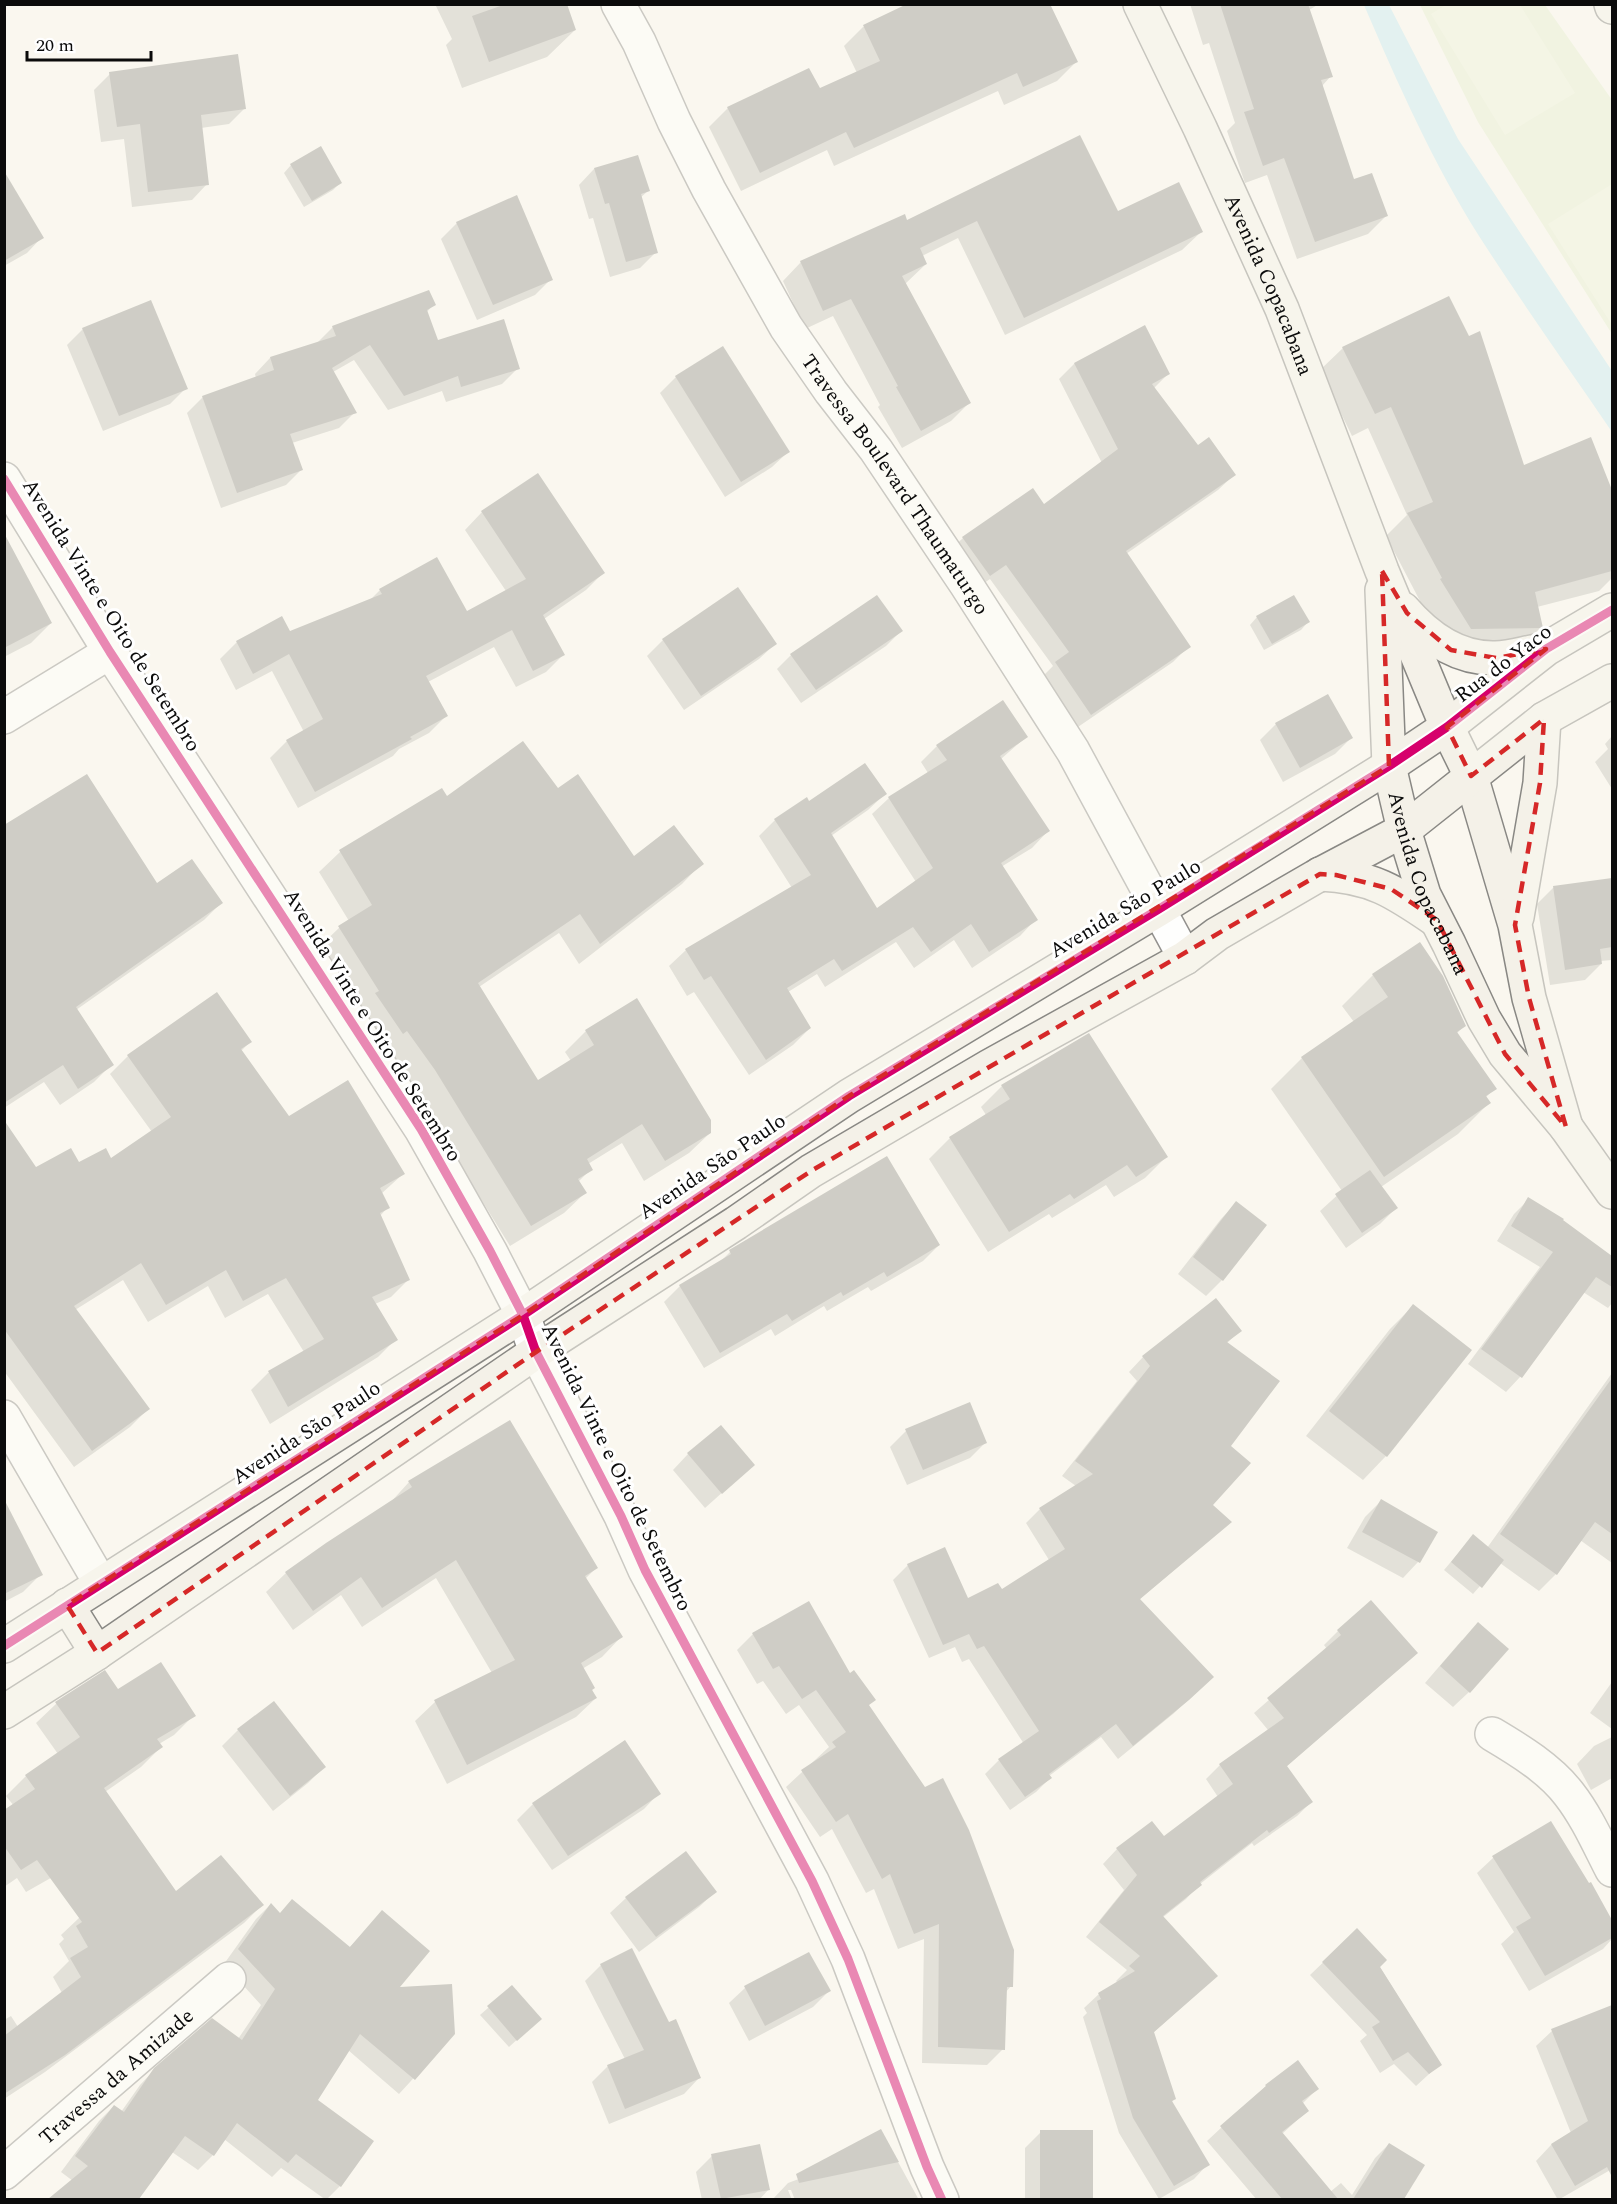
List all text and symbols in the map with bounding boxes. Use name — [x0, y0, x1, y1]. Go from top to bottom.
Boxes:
scale bar — [27, 24, 152, 62]
text: 20 m — [36, 32, 74, 59]
street label: Avenida Copacabana — [1215, 189, 1321, 381]
street label: Travessa Boulevard Thaumaturgo — [792, 348, 997, 622]
street label: Avenida Vinte e Oito de Setembro — [14, 473, 209, 758]
street label: Rua do Yaco — [1448, 616, 1559, 711]
street label: Avenida Copacabana — [1378, 788, 1477, 981]
street label: Avenida São Paulo — [1044, 851, 1208, 967]
street label: Avenida Vinte e Oito de Setembro — [275, 883, 470, 1168]
street label: Avenida São Paulo — [632, 1105, 793, 1228]
street label: Avenida Vinte e Oito de Setembro — [532, 1318, 700, 1617]
street label: Avenida São Paulo — [226, 1373, 387, 1493]
street label: Travessa da Amizade — [32, 2001, 201, 2153]

